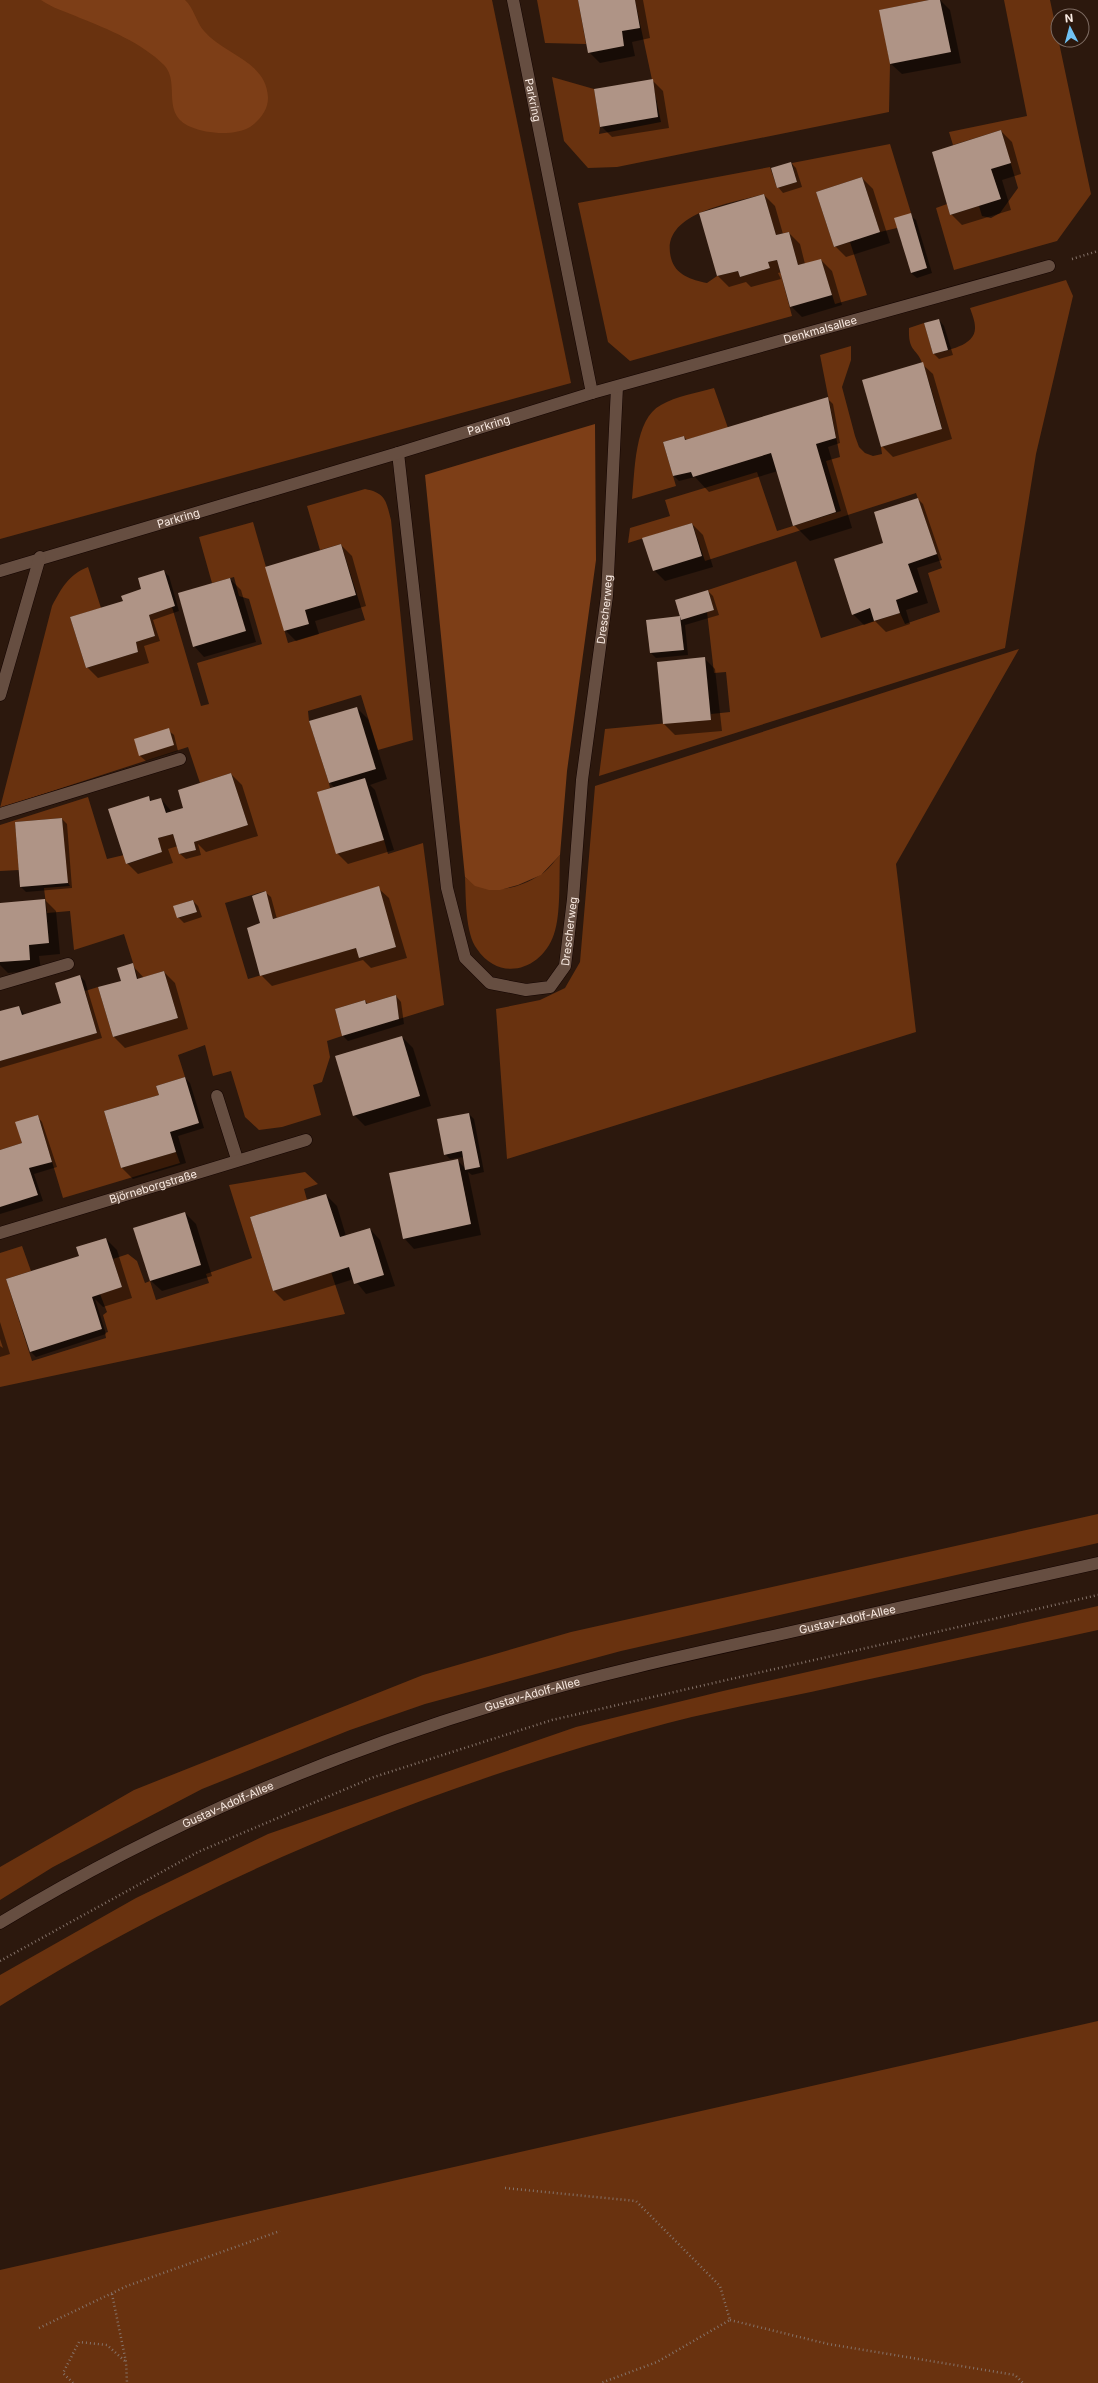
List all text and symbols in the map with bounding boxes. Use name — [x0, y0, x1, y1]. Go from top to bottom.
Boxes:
north arrow — [1050, 8, 1090, 48]
text: N — [1064, 11, 1074, 25]
street label: Parkring — [522, 77, 544, 123]
street label: Denkmalsallee — [782, 313, 858, 346]
street label: Parkring — [466, 412, 512, 438]
street label: Parkring — [155, 505, 201, 531]
street label: Drescherweg — [594, 574, 615, 645]
street label: Drescherweg — [558, 896, 580, 967]
street label: Björneborgstraße — [108, 1167, 199, 1206]
street label: Gustav-Adolf-Allee — [798, 1602, 897, 1637]
street label: Gustav-Adolf-Allee — [483, 1674, 581, 1715]
street label: Gustav-Adolf-Allee — [180, 1778, 276, 1831]

